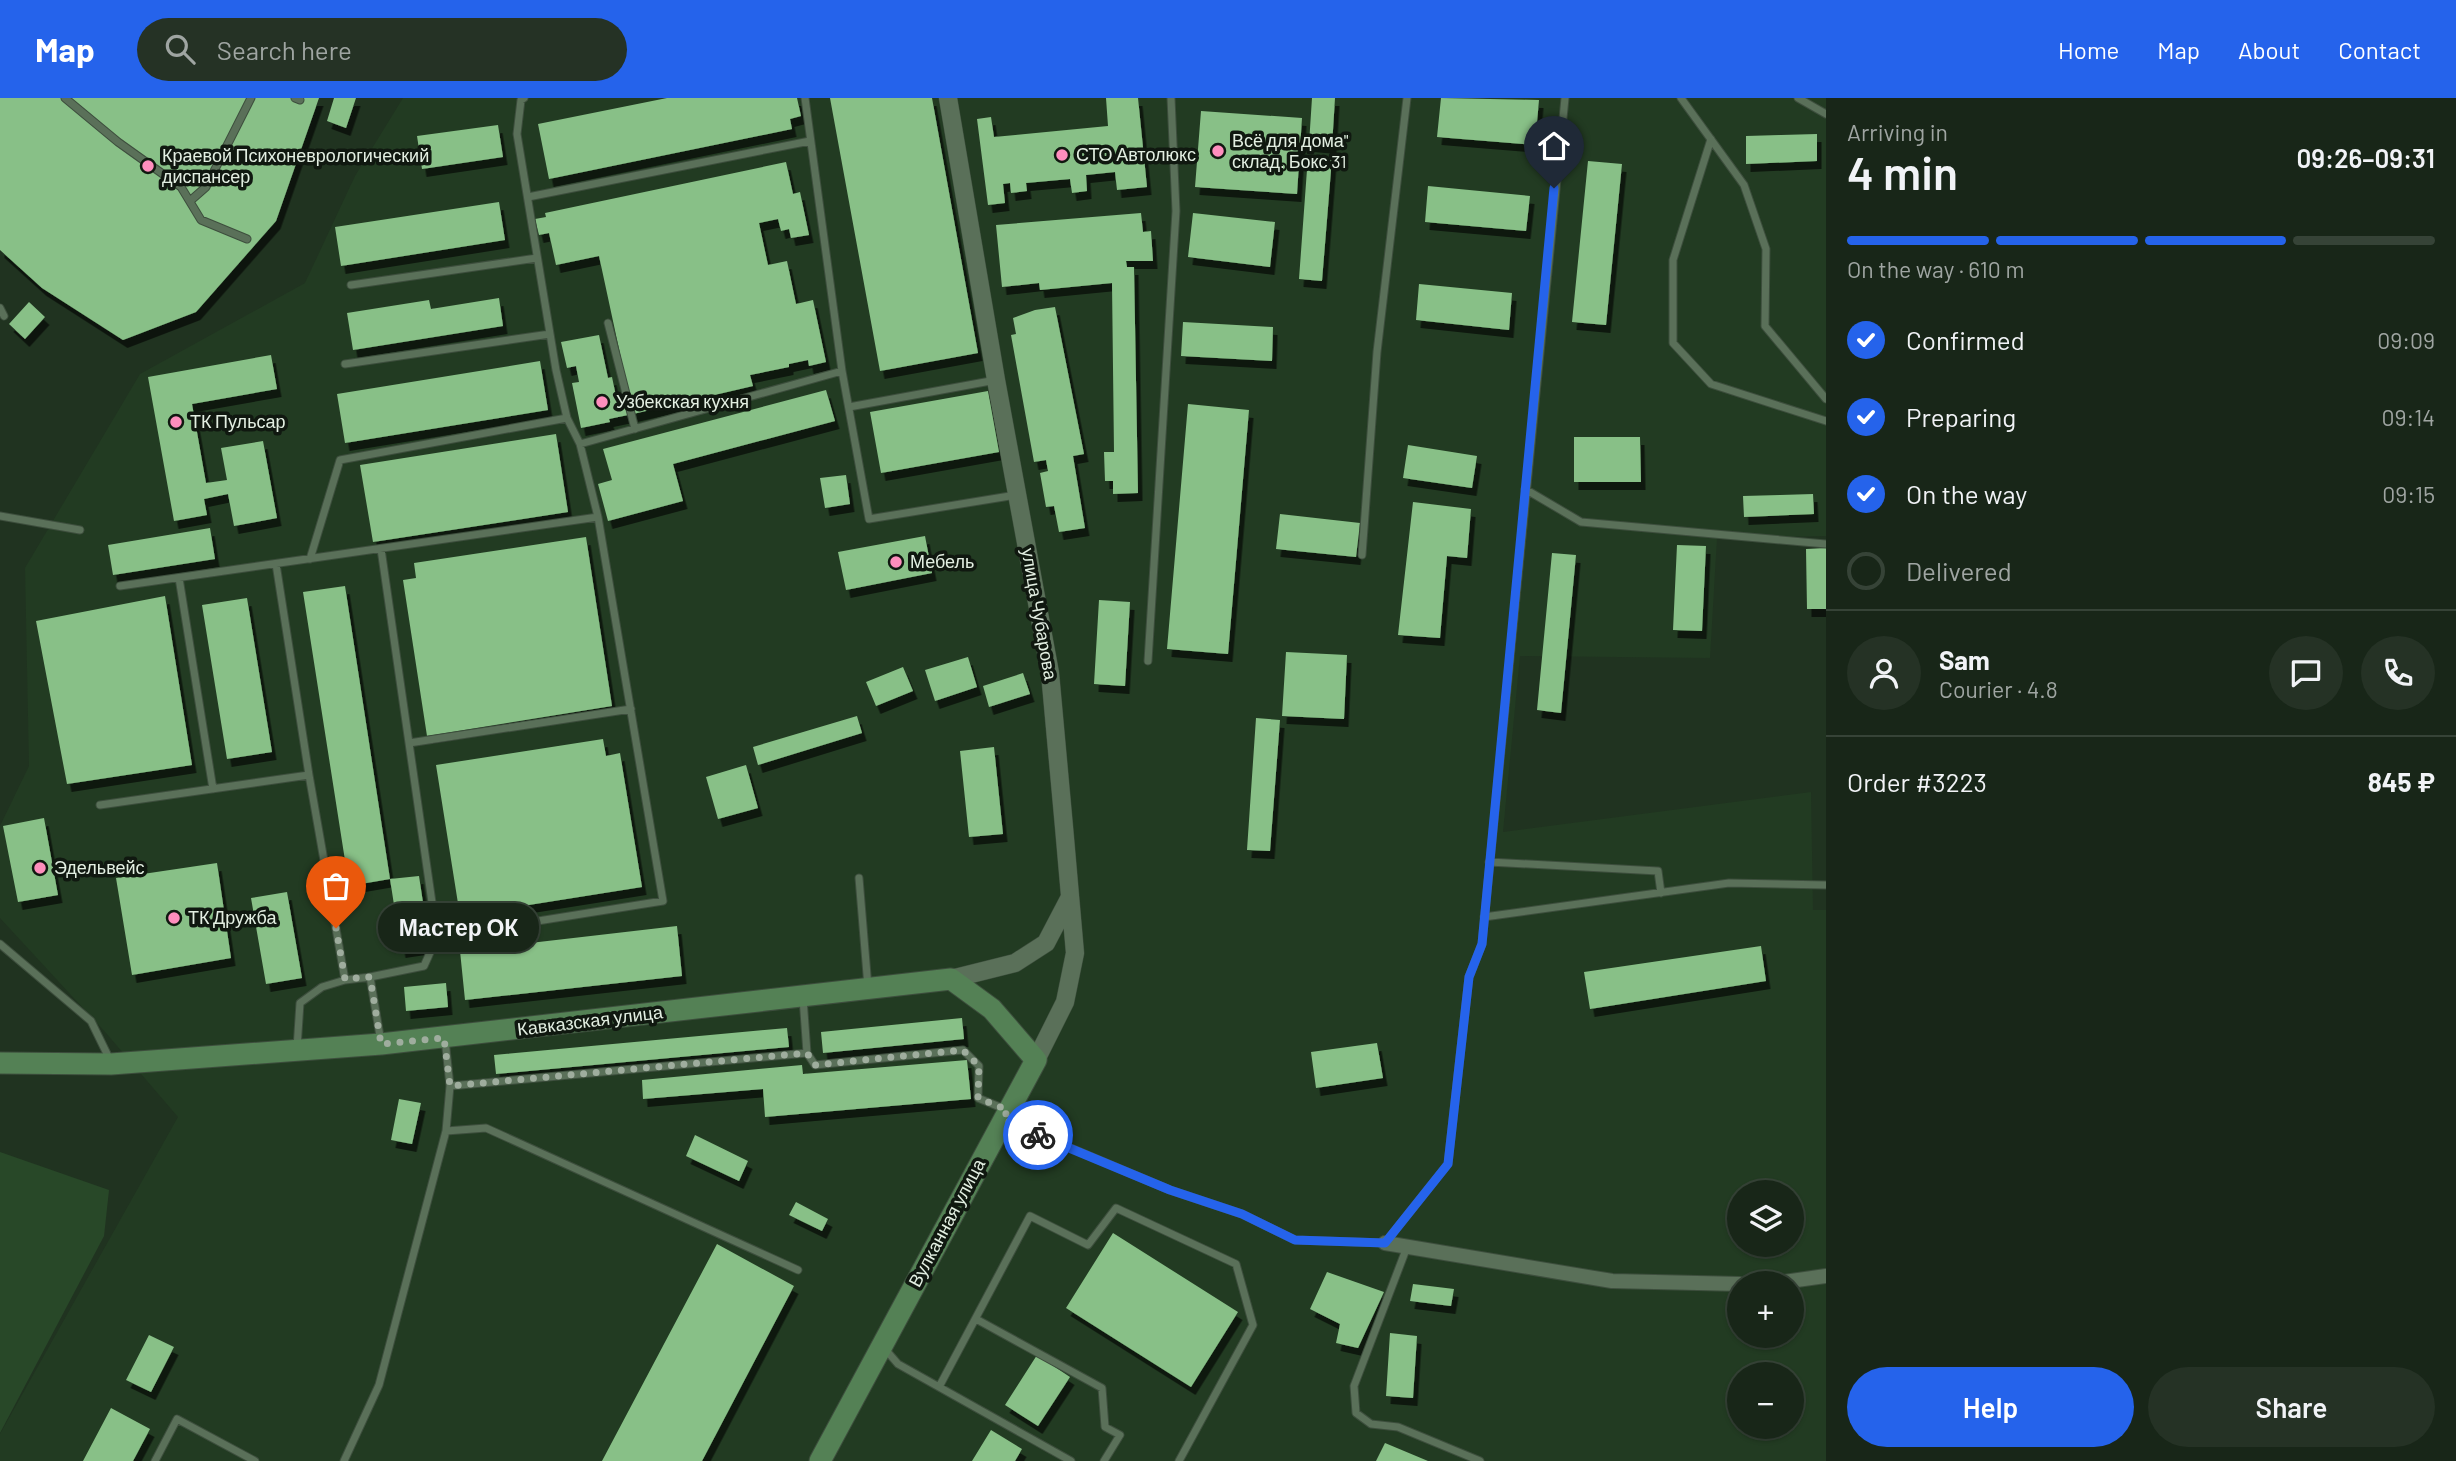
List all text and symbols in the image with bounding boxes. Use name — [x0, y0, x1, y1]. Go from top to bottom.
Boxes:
search box — [137, 18, 627, 81]
text: Map — [35, 29, 95, 69]
icon: search — [161, 30, 199, 68]
text: Search here — [217, 34, 352, 65]
text: Home — [2058, 35, 2119, 64]
text: Map — [2157, 35, 2200, 64]
text: About — [2238, 35, 2300, 64]
text: Contact — [2338, 35, 2421, 64]
pin — [1524, 116, 1584, 188]
text: Arriving in — [1847, 118, 1948, 146]
icon: home — [1535, 127, 1573, 165]
place label: Всё для дома" склад. Бокс 31 — [1232, 129, 1349, 172]
text: 09:26–09:31 — [2296, 142, 2435, 173]
place label: СТО Автолюкс — [1076, 143, 1196, 165]
marker: Всё для дома" склад. Бокс 31 — [1210, 143, 1226, 159]
place label: Краевой Психоневрологический диспансер — [162, 144, 429, 187]
text: 4 min — [1847, 144, 1958, 199]
marker: СТО Автолюкс — [1054, 147, 1070, 163]
marker: Краевой Психоневрологический диспансер — [140, 158, 156, 174]
text: On the way · 610 m — [1847, 255, 2024, 283]
icon: check — [1847, 321, 1885, 359]
text: Confirmed — [1906, 324, 2025, 355]
text: 09:09 — [2377, 326, 2435, 354]
place label: Узбекская кухня — [616, 390, 749, 412]
marker: Узбекская кухня — [594, 394, 610, 410]
icon: check — [1847, 398, 1885, 436]
text: Preparing — [1906, 401, 2016, 432]
text: 09:14 — [2382, 403, 2435, 431]
place label: ТК Пульсар — [190, 410, 286, 432]
marker: ТК Пульсар — [168, 414, 184, 430]
icon: check — [1847, 475, 1885, 513]
text: On the way — [1906, 478, 2027, 509]
text: 09:15 — [2382, 480, 2435, 508]
street label: улица Чубарова — [1018, 546, 1063, 682]
place label: Мебель — [910, 550, 974, 572]
marker: Мебель — [888, 554, 904, 570]
text: Delivered — [1906, 555, 2012, 586]
button: person — [1847, 636, 1921, 710]
button: chat — [2269, 636, 2343, 710]
button: phone — [2361, 636, 2435, 710]
text: Sam — [1939, 644, 1990, 675]
text: Courier · 4.8 — [1939, 675, 2058, 703]
text: Order #3223 — [1847, 766, 1987, 797]
text: 845 ₽ — [2368, 766, 2435, 797]
place label: Эдельвейс — [54, 856, 145, 878]
pin — [306, 856, 366, 928]
marker: Эдельвейс — [32, 860, 48, 876]
icon: bag — [317, 867, 355, 905]
callout: Мастер ОК — [378, 904, 539, 952]
place label: ТК Дружба — [188, 906, 277, 928]
marker: ТК Дружба — [166, 910, 182, 926]
text: Мастер ОК — [399, 913, 518, 941]
street label: Кавказская улица — [516, 1000, 665, 1040]
courier — [1003, 1100, 1073, 1170]
icon: bike — [1019, 1116, 1057, 1154]
street label: Вулканная улица — [903, 1154, 990, 1290]
map controls — [1727, 1180, 1804, 1439]
button: layers — [1727, 1180, 1804, 1257]
button: + — [1727, 1271, 1804, 1348]
button: − — [1727, 1362, 1804, 1439]
button: Help — [1847, 1367, 2134, 1447]
button: Share — [2148, 1367, 2435, 1447]

